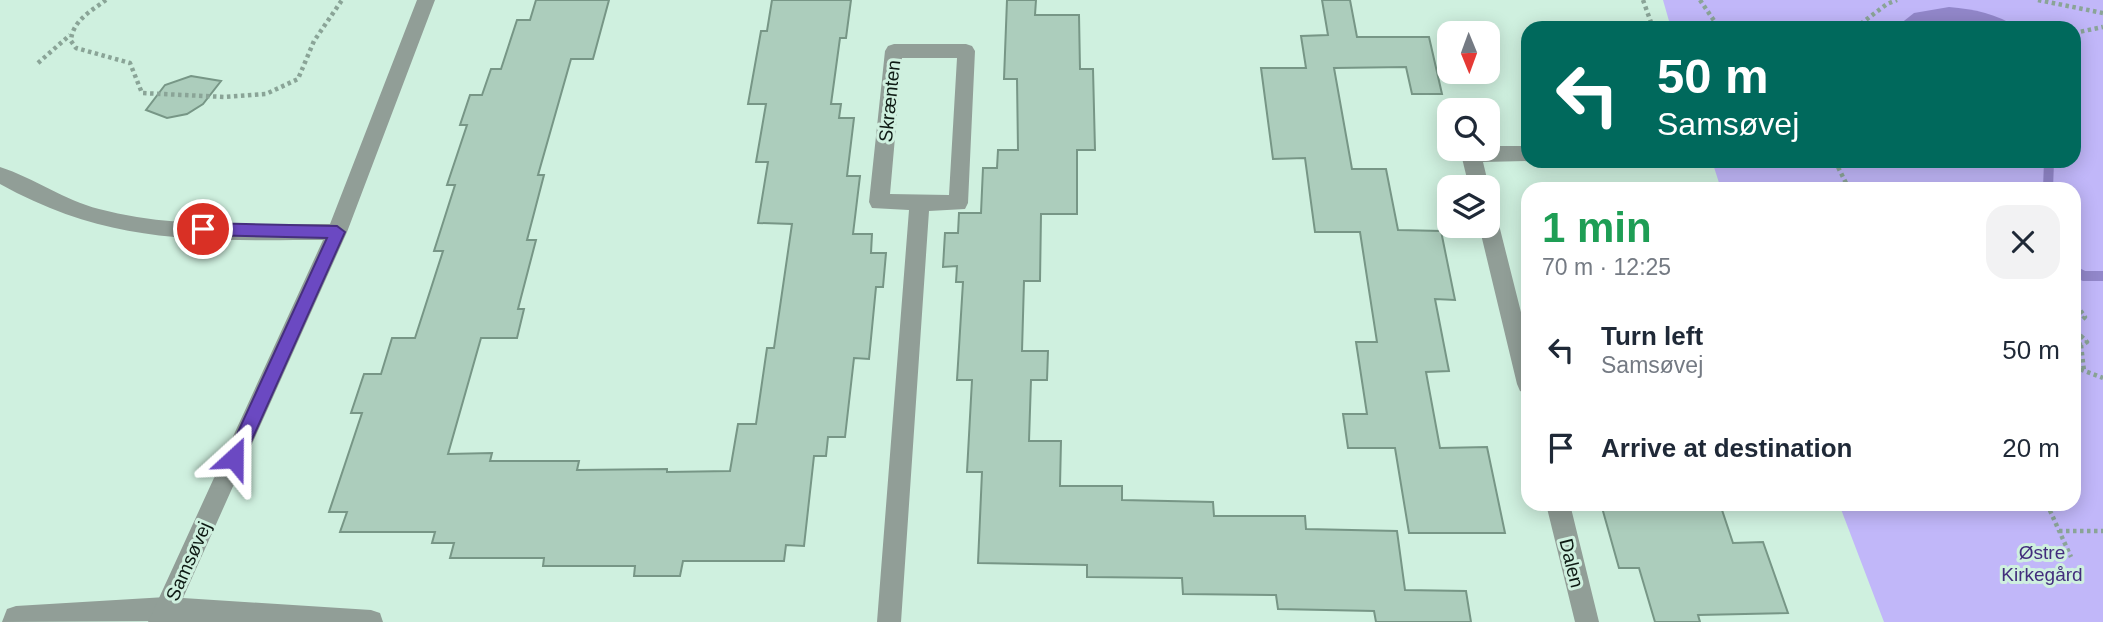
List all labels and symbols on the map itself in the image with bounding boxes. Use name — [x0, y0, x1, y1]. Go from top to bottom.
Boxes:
north arrow — [1437, 21, 1500, 84]
street label: Skrænten — [875, 59, 904, 143]
pin — [173, 199, 233, 259]
position arrow — [197, 421, 271, 495]
street label: Samsøvej — [162, 518, 215, 604]
street label: Dalen — [1555, 536, 1588, 590]
park label: Østre Kirkegård — [2001, 542, 2083, 585]

